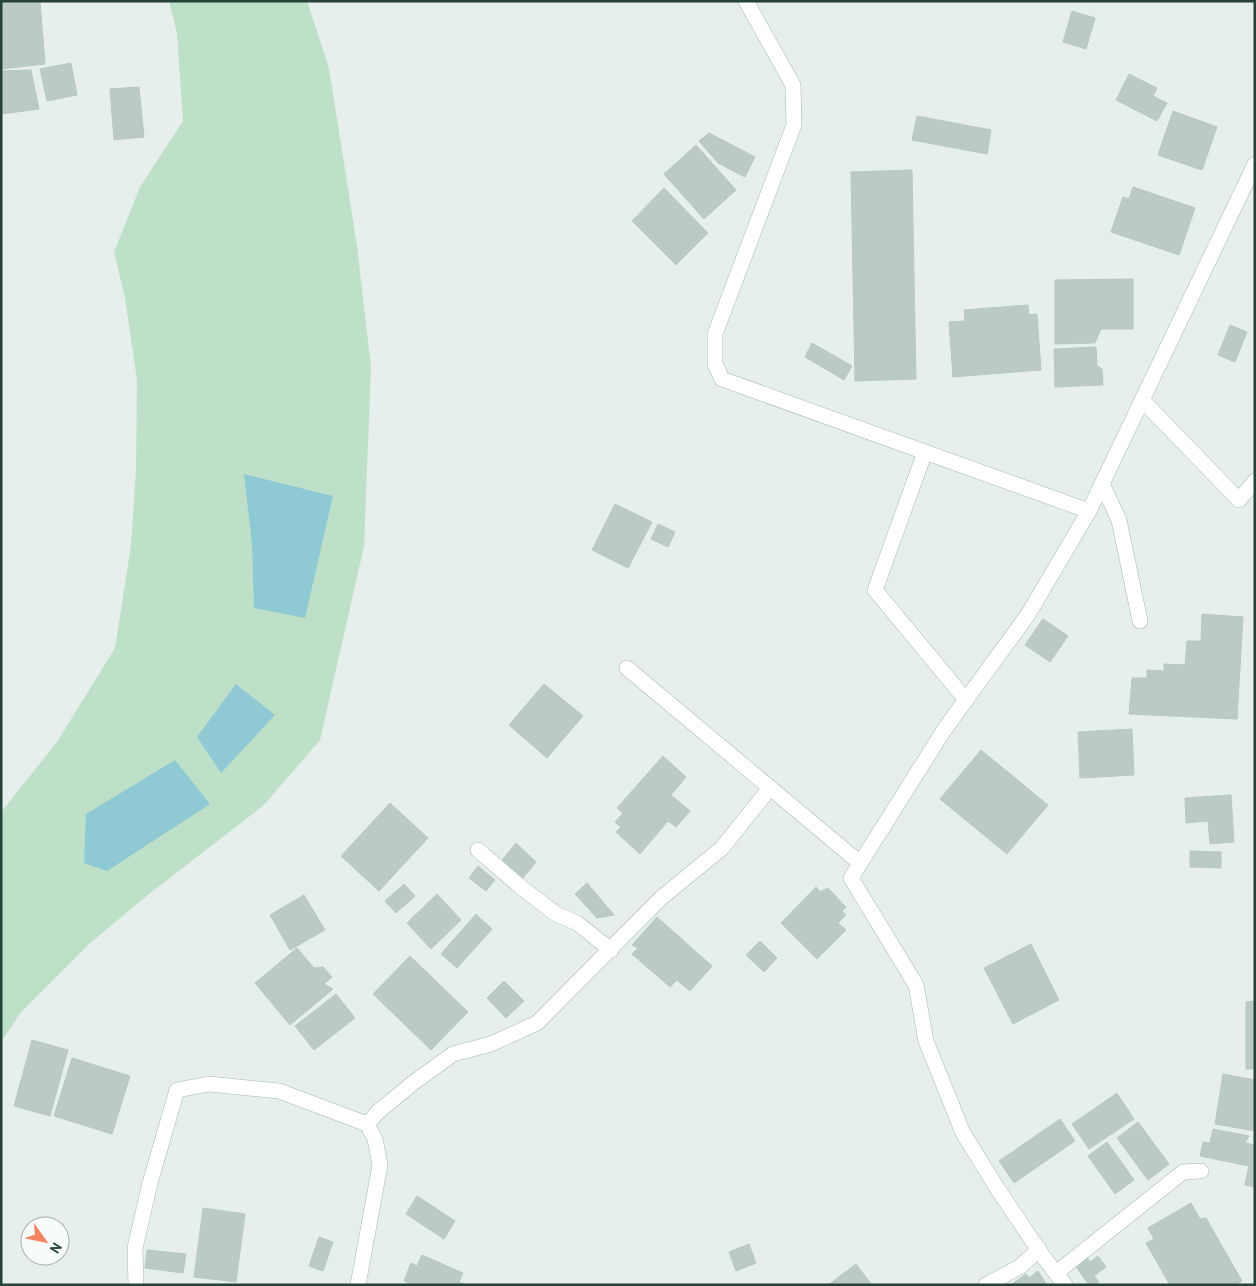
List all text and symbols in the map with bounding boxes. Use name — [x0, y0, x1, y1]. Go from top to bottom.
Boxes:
north arrow — [20, 1216, 70, 1266]
text: N — [46, 1239, 66, 1257]

